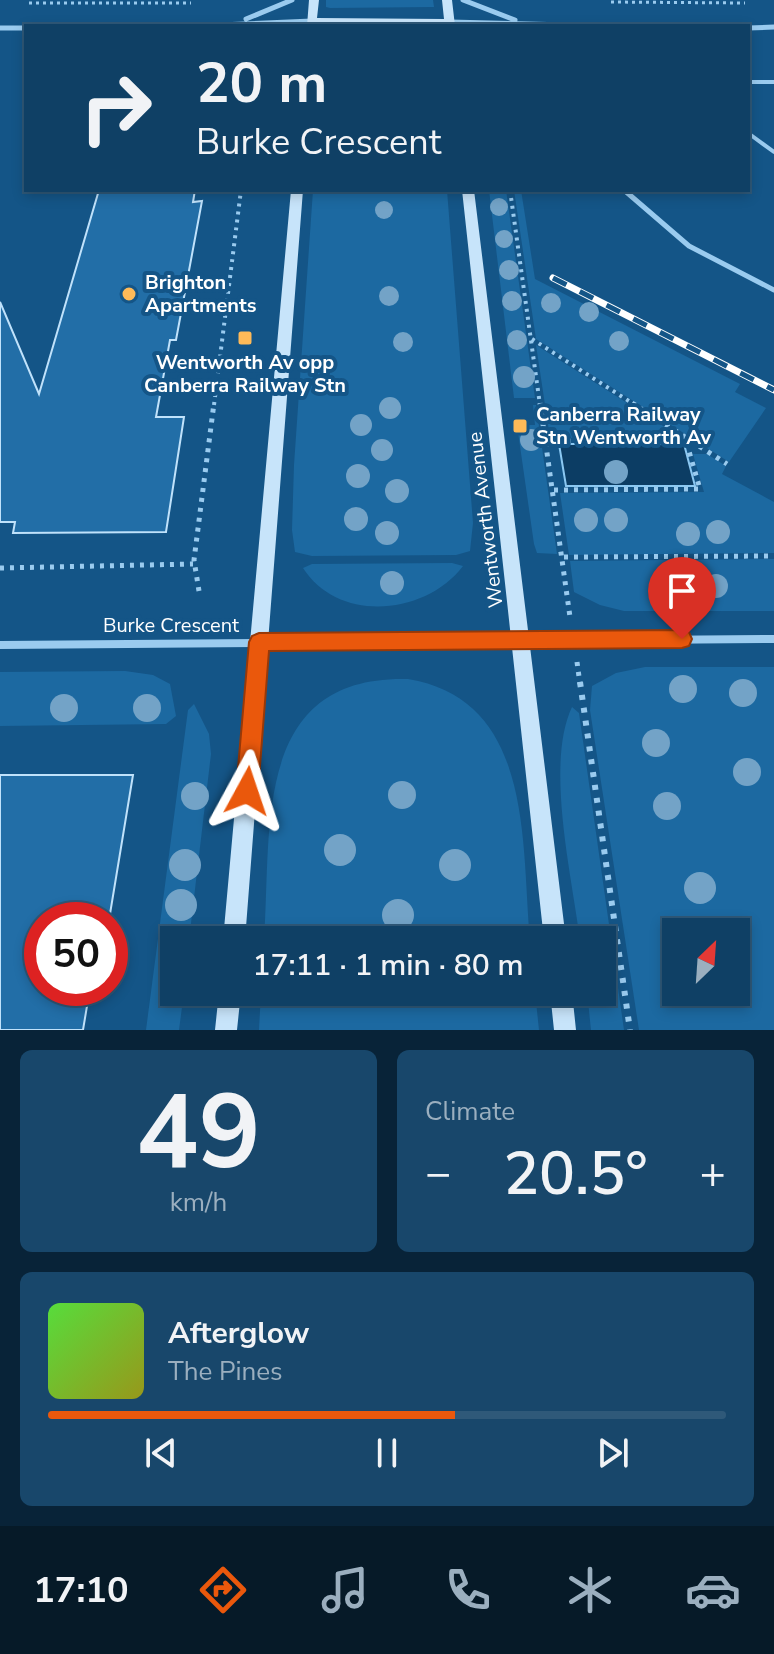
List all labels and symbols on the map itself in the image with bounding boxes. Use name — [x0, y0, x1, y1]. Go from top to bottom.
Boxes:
place label: Brighton Apartments — [145, 269, 257, 319]
marker: Brighton Apartments — [120, 285, 138, 303]
marker: Wentworth Av opp Canberra Railway Stn — [236, 329, 254, 347]
place label: Wentworth Av opp Canberra Railway Stn — [144, 349, 346, 399]
place label: Canberra Railway Stn Wentworth Av — [536, 401, 712, 451]
marker: Canberra Railway Stn Wentworth Av — [511, 417, 529, 435]
street label: Wentworth Avenue — [461, 430, 510, 609]
pin — [648, 557, 716, 639]
street label: Burke Crescent — [103, 612, 240, 639]
position arrow — [205, 749, 289, 833]
speed limit sign: 50 — [24, 902, 128, 1006]
north arrow — [662, 918, 750, 1006]

